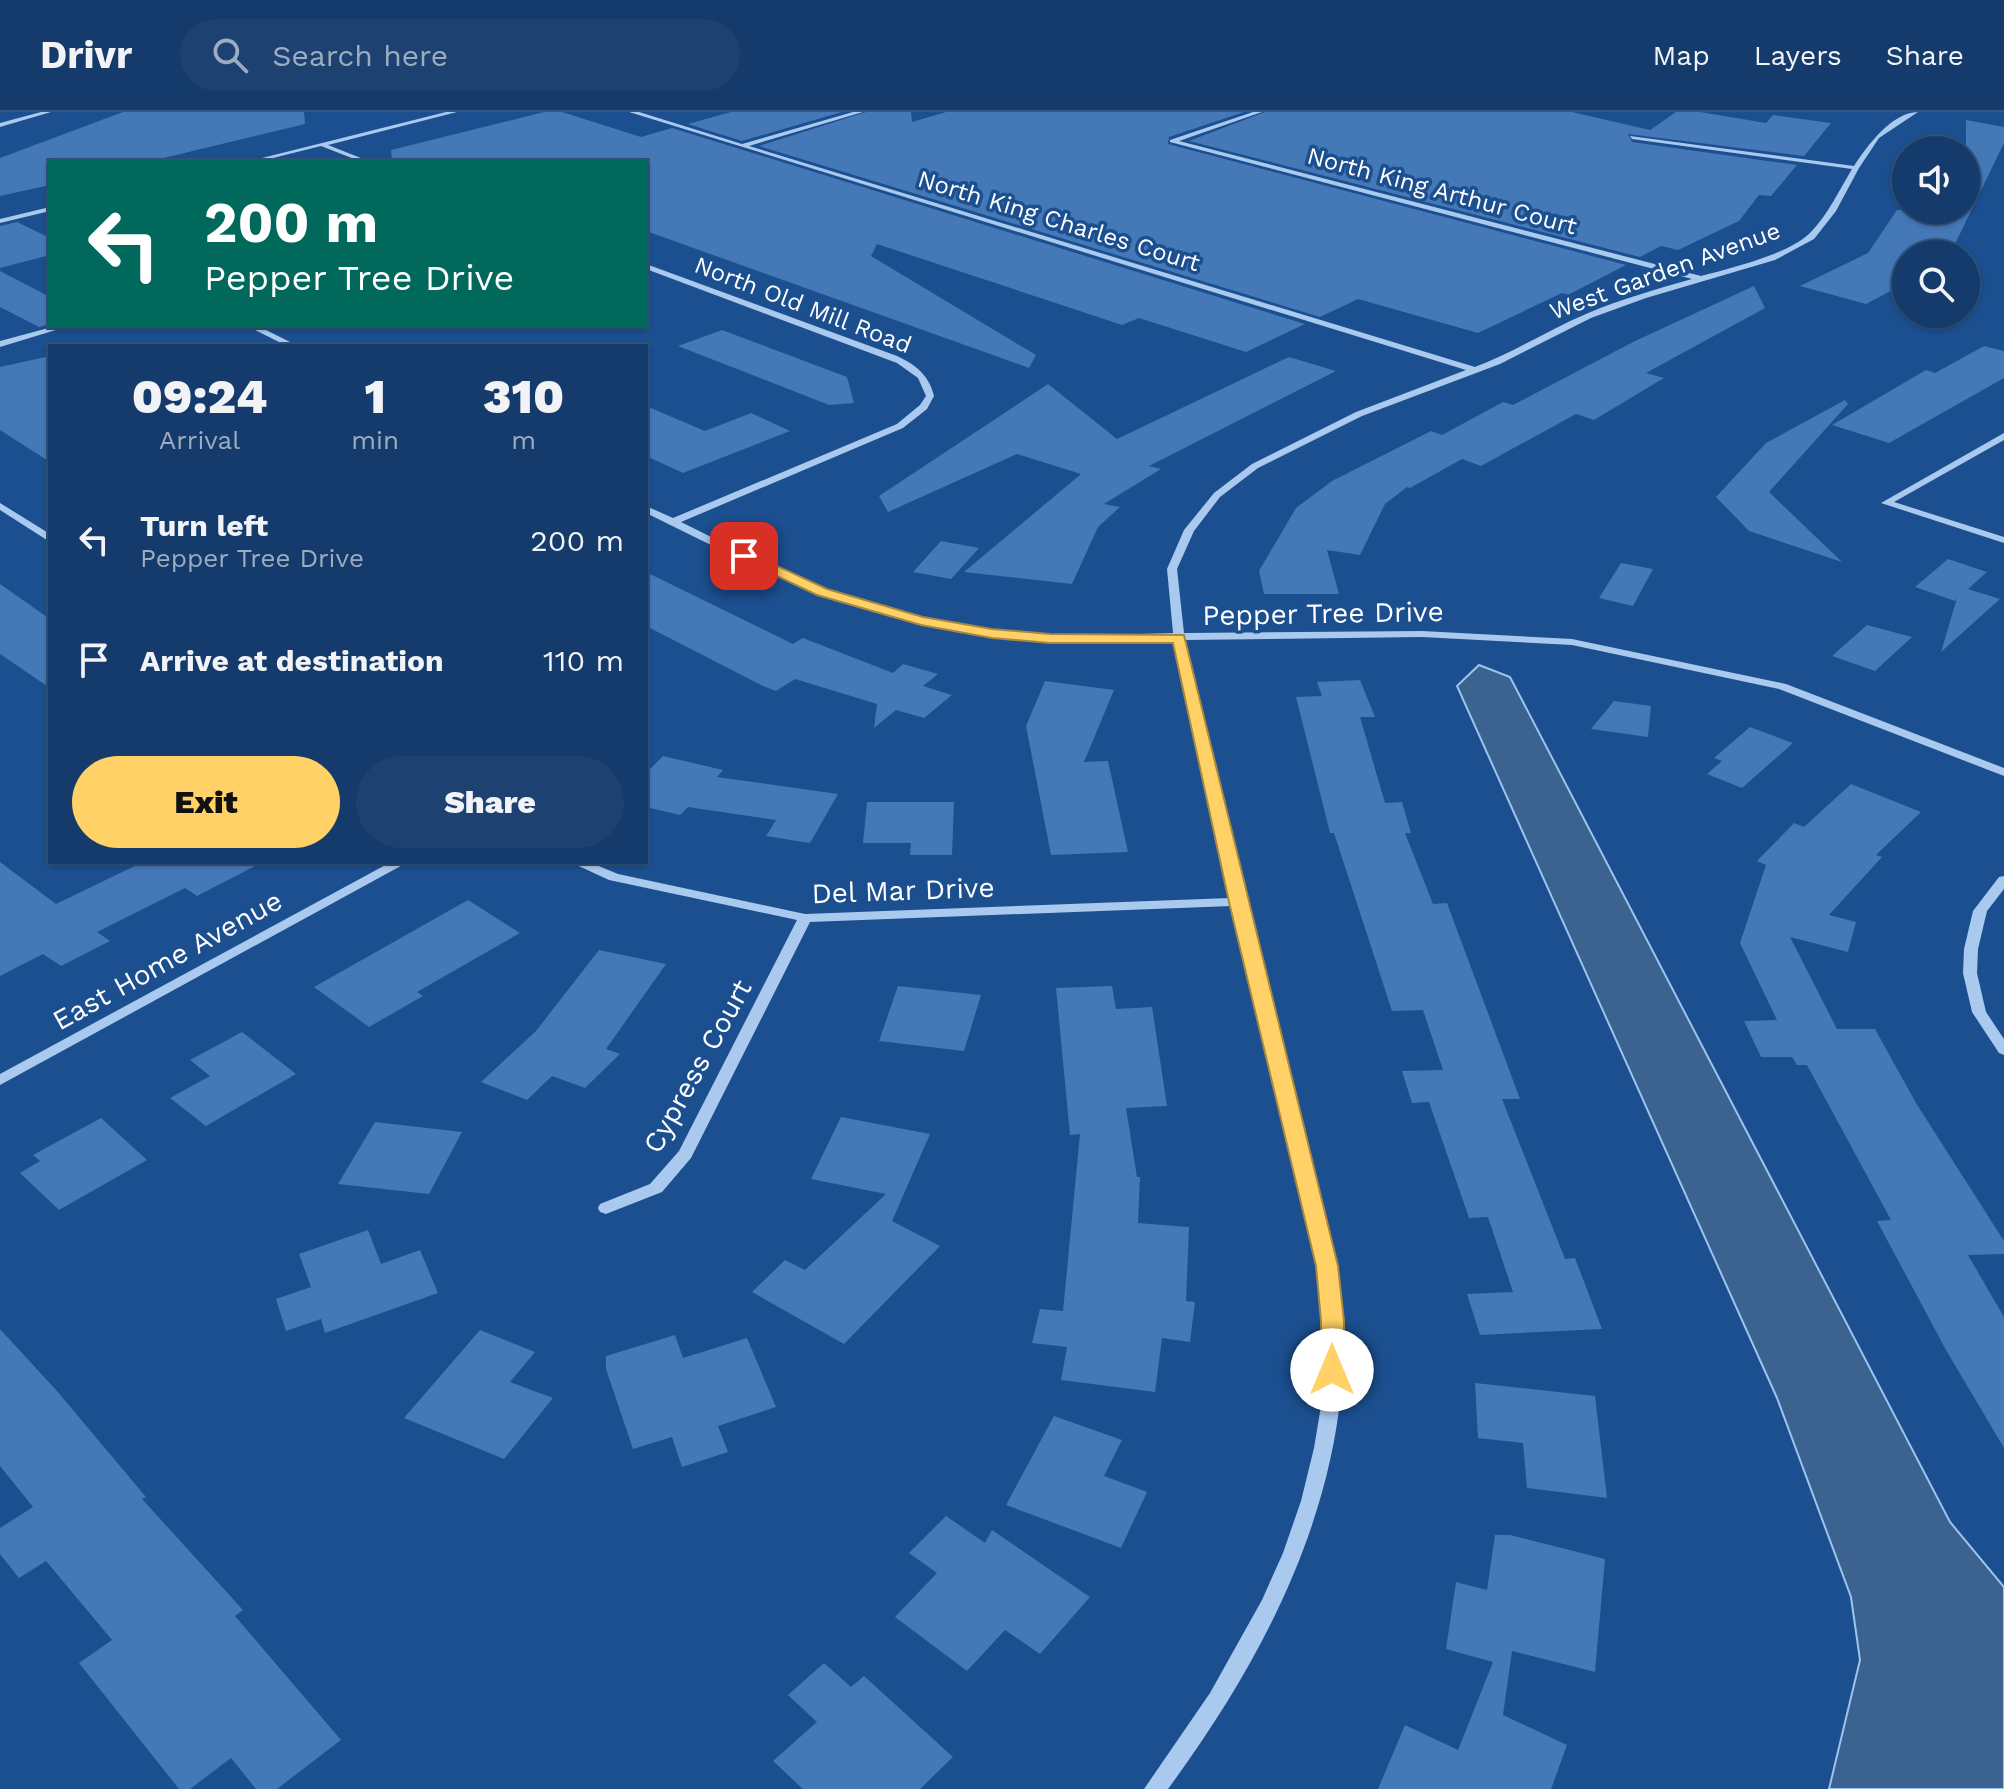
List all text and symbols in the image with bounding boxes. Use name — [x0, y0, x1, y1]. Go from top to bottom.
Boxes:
search box — [180, 19, 740, 91]
text: Drivr — [40, 33, 132, 77]
icon: search — [208, 33, 252, 77]
text: Search here — [272, 38, 448, 73]
text: Map — [1653, 39, 1710, 72]
text: Layers — [1754, 39, 1842, 72]
text: Share — [1886, 39, 1964, 72]
map controls — [1892, 136, 1980, 328]
button: sound — [1892, 136, 1980, 224]
street label: North King Arthur Court — [1304, 142, 1580, 240]
street label: North King Charles Court — [915, 165, 1203, 277]
text: 200 m — [204, 190, 378, 256]
icon: left — [72, 192, 176, 296]
street label: West Garden Avenue — [1546, 216, 1784, 326]
button: search — [1892, 240, 1980, 328]
street label: North Old Mill Road — [691, 251, 915, 359]
text: Pepper Tree Drive — [204, 257, 514, 299]
text: 09:24 — [132, 368, 267, 425]
text: 1 — [364, 368, 386, 425]
text: 310 — [483, 368, 564, 425]
text: Arrival — [159, 425, 240, 455]
text: min — [351, 425, 399, 455]
text: m — [511, 425, 536, 455]
text: Turn left — [140, 508, 268, 543]
icon: left — [72, 518, 116, 562]
pin — [710, 522, 778, 590]
text: 200 m — [530, 523, 624, 558]
icon: arrive — [722, 534, 766, 578]
text: Pepper Tree Drive — [140, 543, 364, 573]
street label: Pepper Tree Drive — [1202, 595, 1444, 632]
icon: arrive — [72, 638, 116, 682]
text: Arrive at destination — [140, 643, 444, 678]
text: 110 m — [543, 643, 624, 678]
button: Exit — [72, 756, 340, 848]
button: Share — [356, 756, 624, 848]
street label: Del Mar Drive — [811, 871, 995, 910]
street label: East Home Avenue — [47, 884, 288, 1037]
street label: Cypress Court — [636, 974, 759, 1159]
position arrow — [1290, 1328, 1374, 1412]

